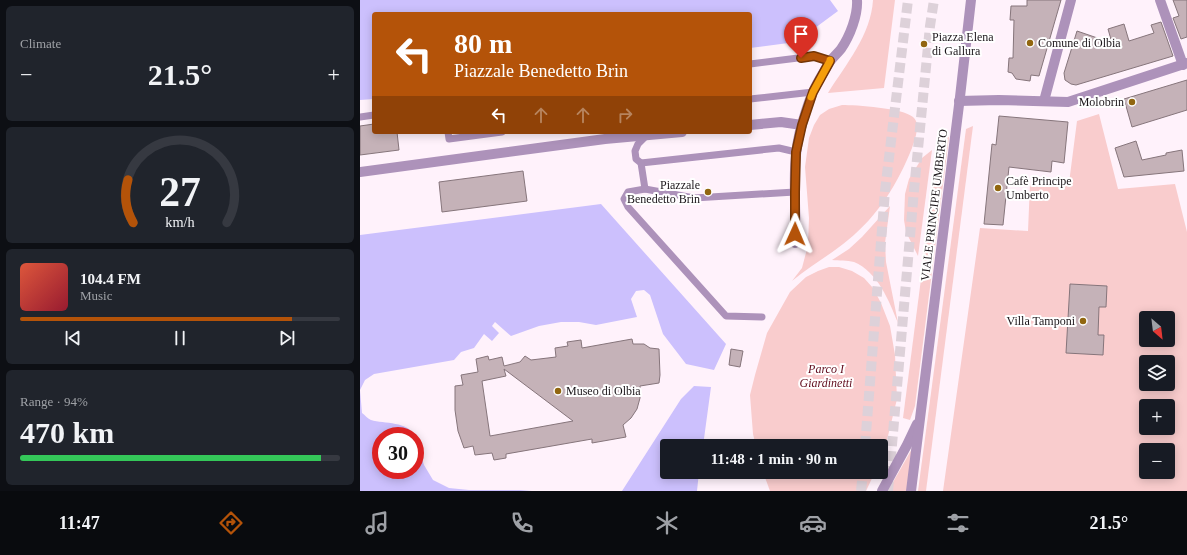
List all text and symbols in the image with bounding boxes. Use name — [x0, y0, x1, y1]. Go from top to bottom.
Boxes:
pin — [784, 17, 818, 58]
icon: arrive — [790, 23, 812, 45]
icon: left — [388, 28, 440, 80]
text: 80 m — [454, 28, 512, 59]
place label: Piazza Elena di Gallura — [932, 30, 994, 58]
text: Climate — [20, 36, 61, 51]
place label: Comune di Olbia — [1038, 36, 1121, 50]
marker: Comune di Olbia — [1025, 38, 1035, 48]
marker: Piazza Elena di Gallura — [919, 39, 929, 49]
text: 21.5° — [148, 58, 212, 91]
text: Piazzale Benedetto Brin — [454, 61, 628, 81]
text: − — [20, 62, 32, 87]
text: + — [328, 62, 340, 87]
place label: Molobrin — [1079, 95, 1124, 109]
marker: Molobrin — [1127, 97, 1137, 107]
icon: left — [488, 104, 510, 126]
icon: ahead — [530, 104, 552, 126]
icon: ahead — [572, 104, 594, 126]
icon: right — [614, 104, 636, 126]
street label: VIALE PRINCIPE UMBERTO — [918, 128, 950, 282]
text: 27 — [159, 169, 201, 215]
place label: Cafè Principe Umberto — [1006, 174, 1072, 202]
place label: Piazzale Benedetto Brin — [627, 178, 700, 206]
marker: Cafè Principe Umberto — [993, 183, 1003, 193]
marker: Piazzale Benedetto Brin — [703, 187, 713, 197]
text: km/h — [165, 213, 195, 229]
position arrow — [774, 213, 816, 255]
text: 104.4 FM — [80, 271, 141, 287]
text: Music — [80, 288, 113, 303]
north arrow — [1139, 311, 1175, 347]
map controls — [1139, 311, 1175, 479]
place label: Villa Tamponi — [1006, 314, 1076, 328]
marker: Villa Tamponi — [1078, 316, 1088, 326]
icon: previous — [62, 327, 84, 349]
icon: pause — [169, 327, 191, 349]
icon: next — [276, 327, 298, 349]
button: layers — [1139, 355, 1175, 391]
park label: Parco I Giardinetti — [800, 362, 852, 390]
place label: Museo di Olbia — [566, 384, 641, 398]
marker: Museo di Olbia — [553, 386, 563, 396]
text: Range · 94% — [20, 394, 88, 409]
button: + — [1139, 399, 1175, 435]
text: 470 km — [20, 416, 114, 449]
speed limit sign: 30 — [372, 427, 424, 479]
button: − — [1139, 443, 1175, 479]
text: 11:48 · 1 min · 90 m — [711, 451, 837, 467]
icon: directions — [217, 509, 245, 537]
icon: music — [363, 509, 391, 537]
icon: phone — [508, 509, 536, 537]
icon: climate — [653, 509, 681, 537]
icon: car — [799, 509, 827, 537]
icon: filters — [944, 509, 972, 537]
text: 11:47 — [59, 513, 100, 533]
text: 21.5° — [1090, 513, 1128, 533]

